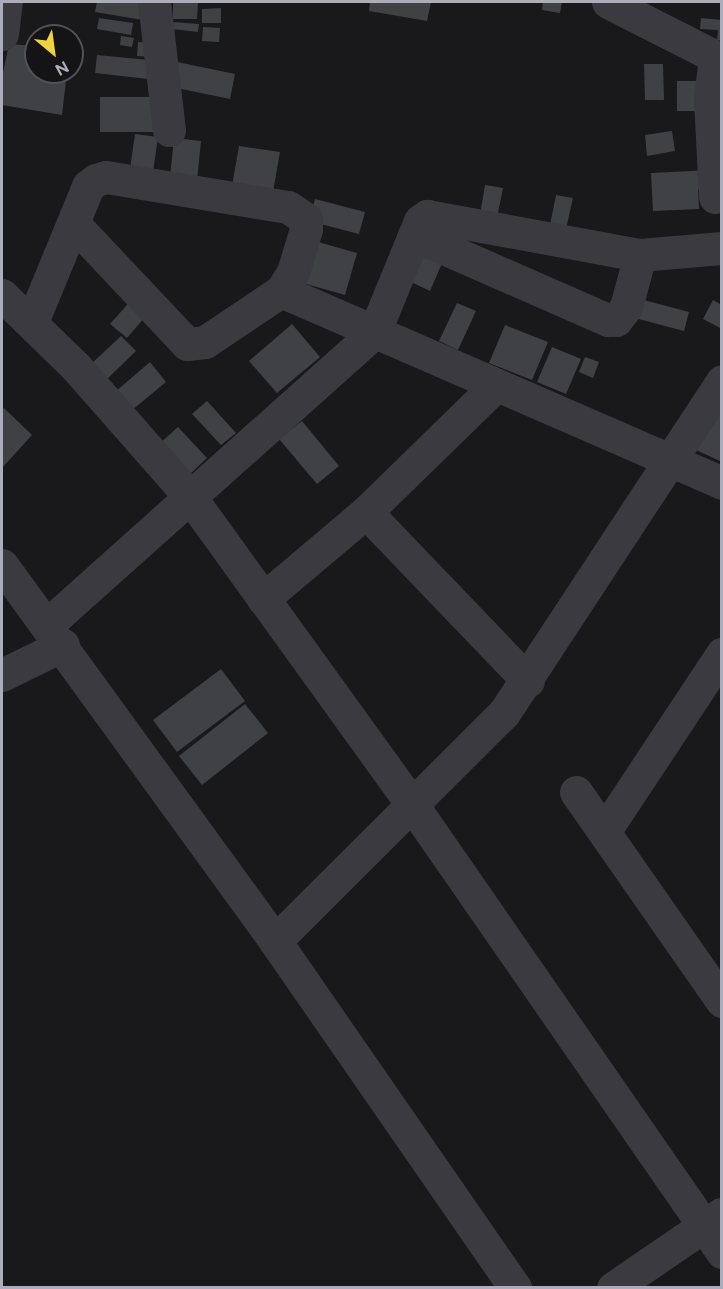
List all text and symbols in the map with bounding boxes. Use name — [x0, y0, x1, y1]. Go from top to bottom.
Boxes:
north arrow — [24, 24, 84, 84]
text: N — [52, 57, 72, 80]

